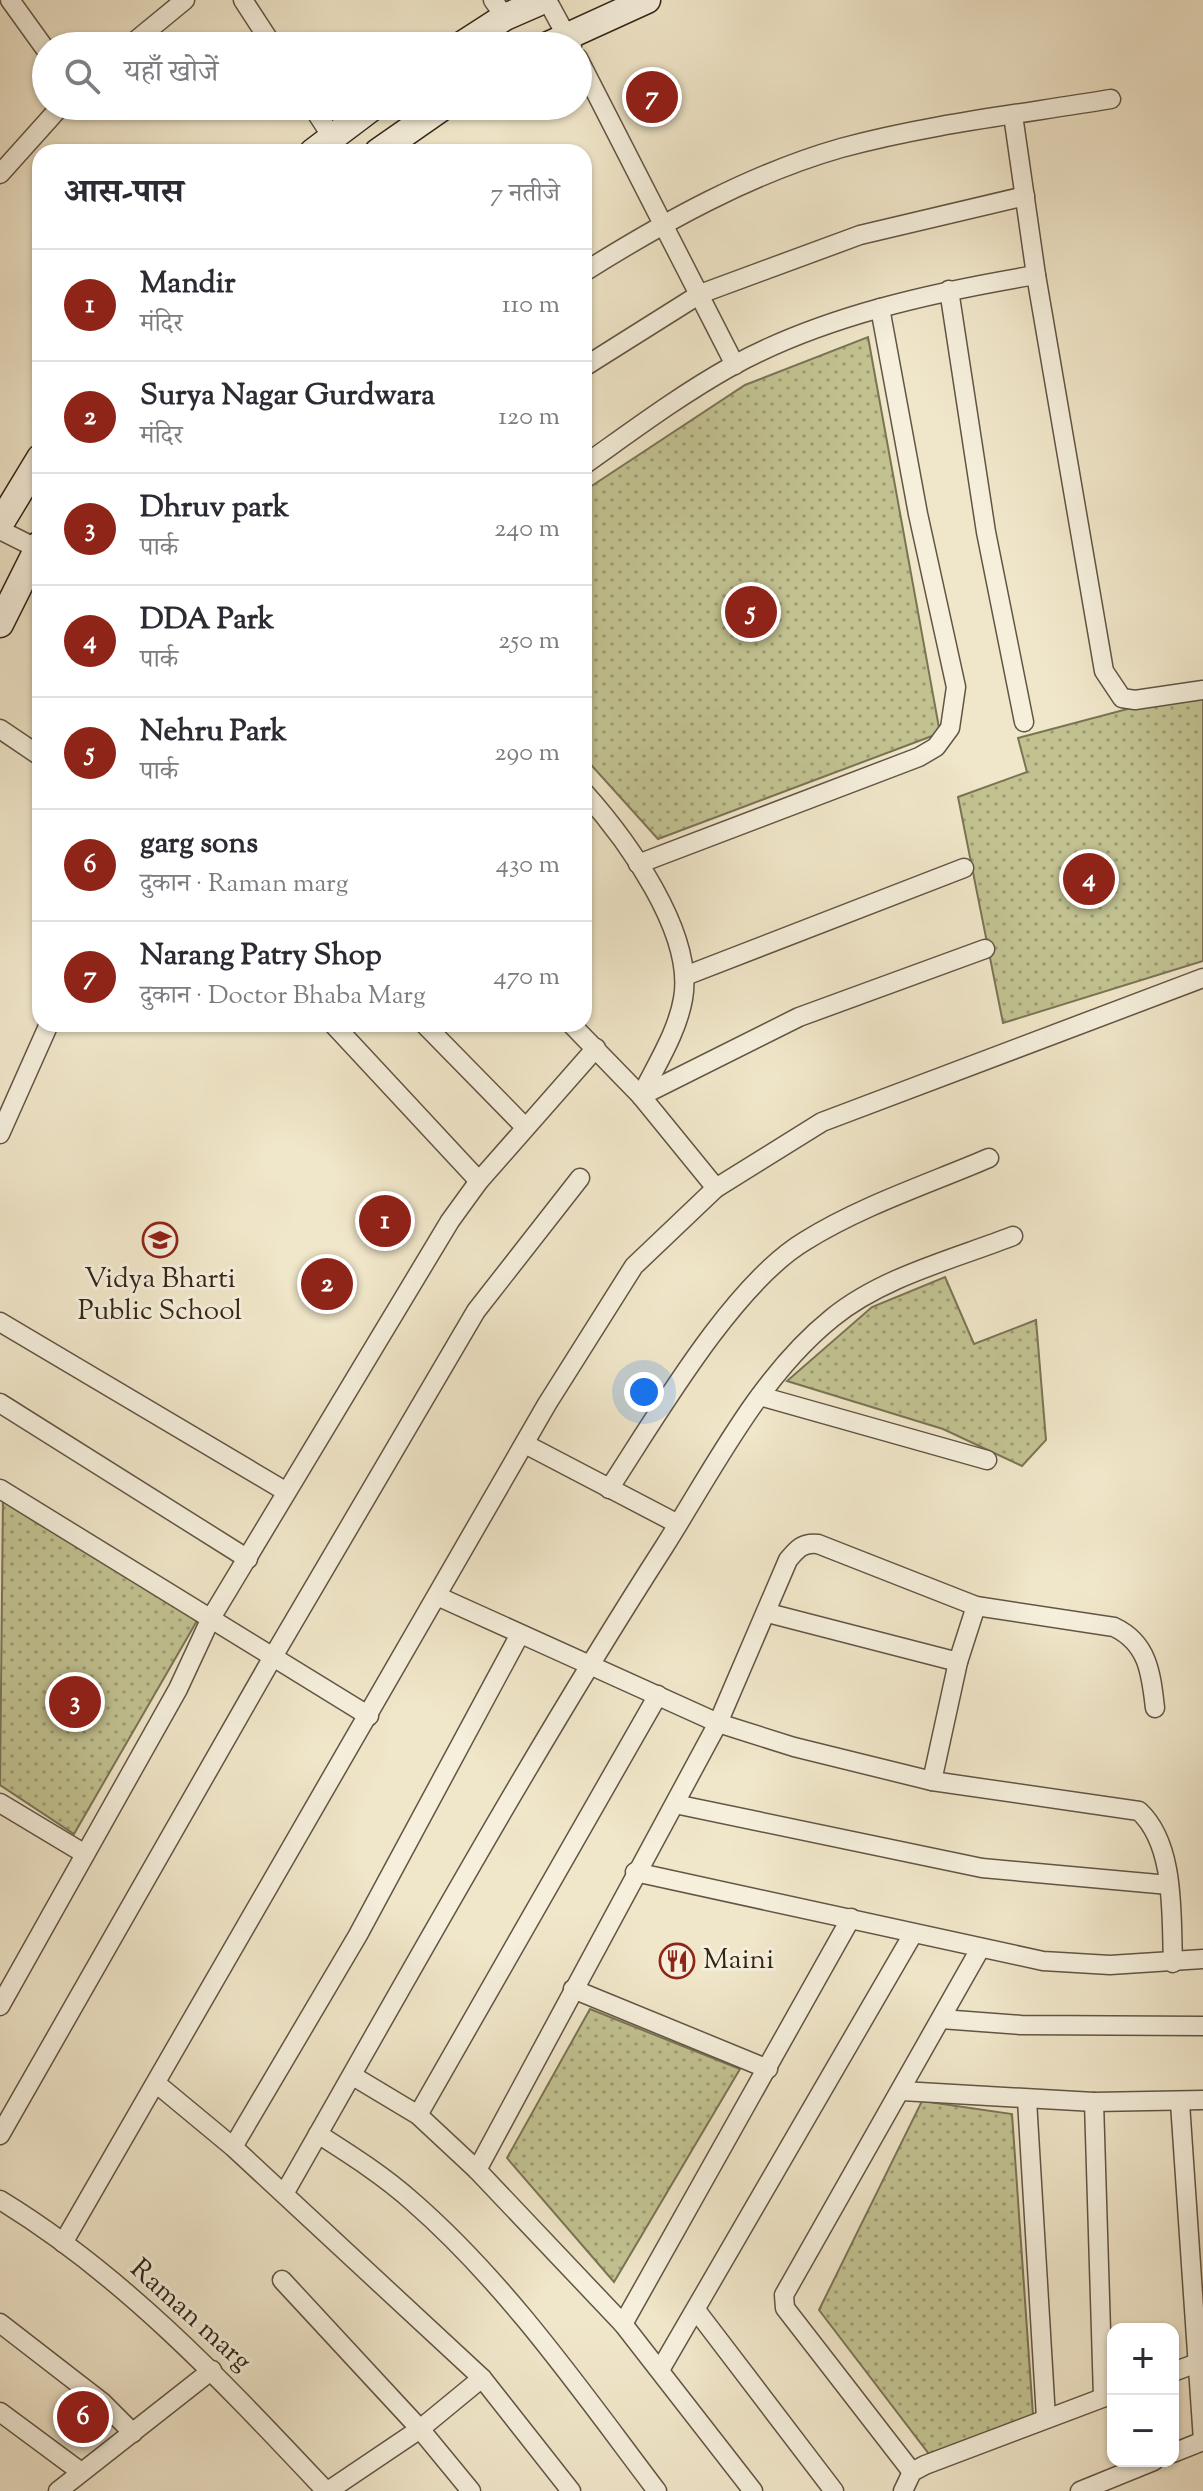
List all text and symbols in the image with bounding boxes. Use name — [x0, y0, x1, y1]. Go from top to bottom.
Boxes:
search box — [32, 32, 592, 120]
text: यहाँ खोजें — [124, 52, 218, 95]
icon: search — [60, 54, 104, 98]
pin: 7 — [626, 67, 678, 127]
text: आस-पास — [64, 169, 184, 218]
text: 7 नतीजे — [490, 176, 560, 213]
text: Mandir — [140, 263, 235, 306]
text: 1 — [86, 287, 94, 324]
text: 110 m — [502, 287, 560, 324]
text: मंदिर — [140, 306, 183, 343]
text: Surya Nagar Gurdwara — [140, 375, 435, 418]
text: 2 — [84, 399, 96, 436]
text: 120 m — [498, 399, 560, 436]
text: मंदिर — [140, 418, 183, 455]
text: Dhruv park — [140, 487, 289, 530]
text: 3 — [85, 511, 95, 548]
text: 240 m — [494, 511, 560, 548]
text: पार्क — [140, 530, 178, 567]
pin: 5 — [725, 582, 777, 642]
text: DDA Park — [140, 599, 274, 642]
text: 4 — [83, 623, 97, 660]
text: 250 m — [498, 623, 560, 660]
text: पार्क — [140, 642, 178, 679]
text: Nehru Park — [140, 711, 287, 754]
text: 5 — [86, 735, 94, 772]
text: 290 m — [494, 735, 560, 772]
text: पार्क — [140, 754, 178, 791]
text: garg sons — [140, 823, 258, 866]
text: 6 — [84, 847, 96, 884]
text: 430 m — [496, 847, 560, 884]
pin: 4 — [1063, 849, 1115, 909]
text: दुकान · Raman marg — [140, 866, 349, 903]
text: Narang Patry Shop — [140, 935, 382, 978]
text: 7 — [83, 959, 97, 996]
text: 470 m — [494, 959, 560, 996]
text: दुकान · Doctor Bhaba Marg — [140, 978, 426, 1015]
pin: 1 — [359, 1191, 411, 1251]
school or university icon: Vidya Bharti Public School — [141, 1221, 179, 1259]
pin: 2 — [301, 1254, 353, 1314]
place label: Vidya Bharti Public School — [78, 1260, 242, 1332]
your location — [624, 1372, 664, 1412]
pin: 3 — [49, 1672, 101, 1732]
place label: Maini — [703, 1941, 774, 1981]
restaurant icon: Maini — [658, 1942, 696, 1980]
street label: Raman marg — [120, 2250, 260, 2382]
map controls — [1107, 2323, 1179, 2467]
button: + — [1107, 2323, 1179, 2395]
pin: 6 — [57, 2387, 109, 2447]
button: − — [1107, 2395, 1179, 2467]

